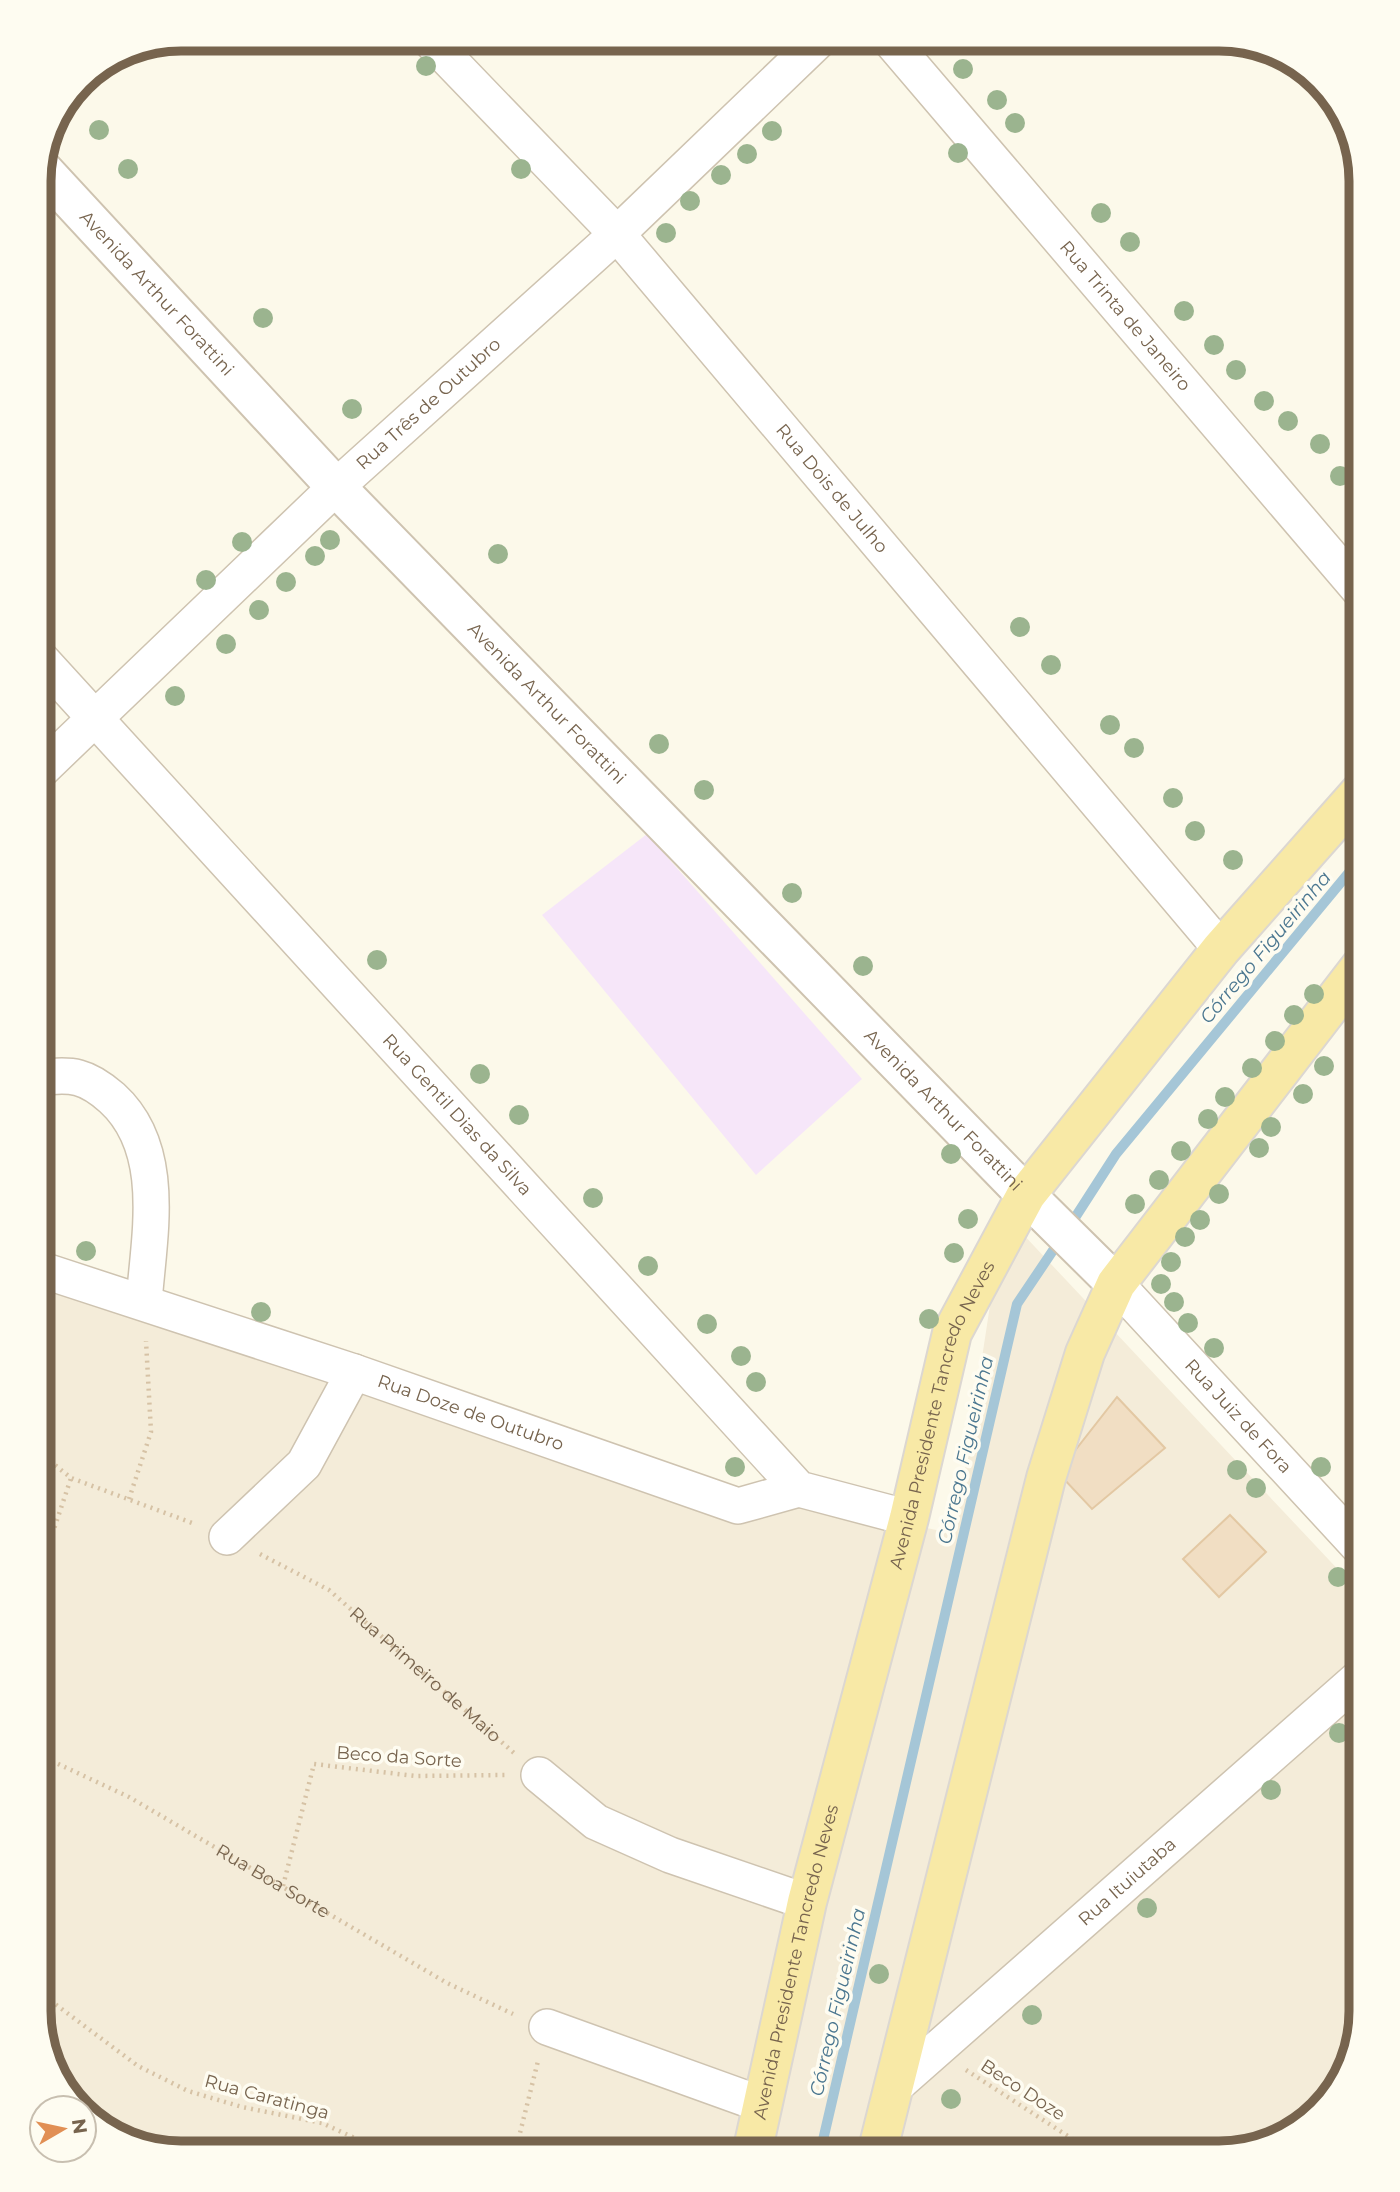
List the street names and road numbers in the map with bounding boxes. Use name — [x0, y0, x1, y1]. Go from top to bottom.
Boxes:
street label: Avenida Arthur Forattini — [75, 206, 239, 380]
street label: Rua Trinta de Janeiro — [1055, 236, 1196, 396]
street label: Rua Três de Outubro — [352, 333, 505, 474]
street label: Rua Dois de Julho — [771, 419, 893, 558]
street label: Avenida Arthur Forattini — [463, 618, 630, 789]
street label: Avenida Arthur Forattini — [860, 1025, 1027, 1196]
street label: Rua Gentil Dias da Silva — [378, 1029, 537, 1200]
street label: Avenida Presidente Tancredo Neves — [885, 1257, 1000, 1572]
street label: Rua Juiz de Fora — [1180, 1354, 1296, 1478]
street label: Rua Doze de Outubro — [374, 1370, 567, 1455]
street label: Rua Primeiro de Maio — [345, 1602, 505, 1747]
street label: Beco da Sorte — [336, 1742, 463, 1772]
street label: Avenida Presidente Tancredo Neves — [749, 1802, 843, 2121]
street label: Rua Ituiutaba — [1074, 1833, 1180, 1931]
street label: Rua Boa Sorte — [212, 1839, 334, 1923]
street label: Beco Doze — [977, 2055, 1069, 2126]
street label: Rua Caratinga — [202, 2070, 332, 2124]

